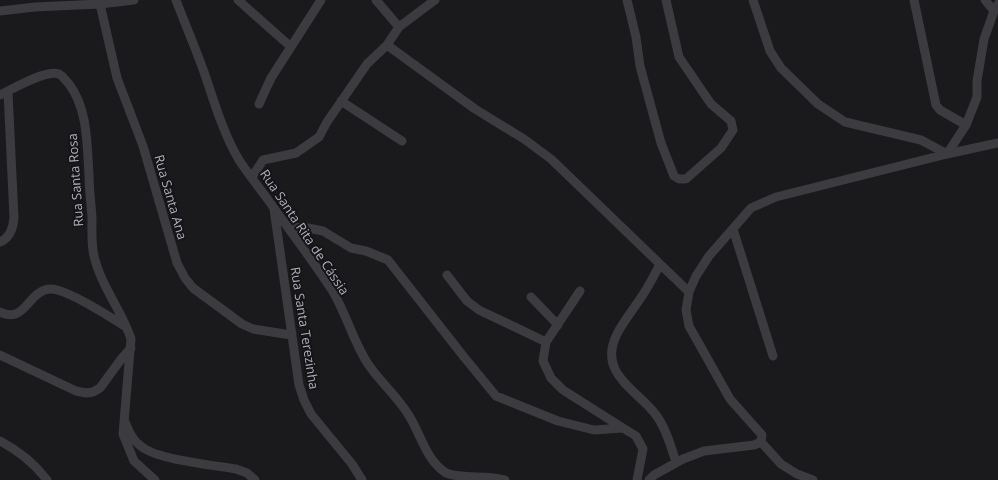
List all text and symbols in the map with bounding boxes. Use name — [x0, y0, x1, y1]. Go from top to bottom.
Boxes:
street label: Rua Santa Rosa — [63, 133, 87, 227]
street label: Rua Santa Ana — [150, 152, 192, 242]
street label: Rua Santa Rita de Cássia — [256, 166, 354, 298]
street label: Rua Santa Terezinha — [286, 265, 324, 391]

